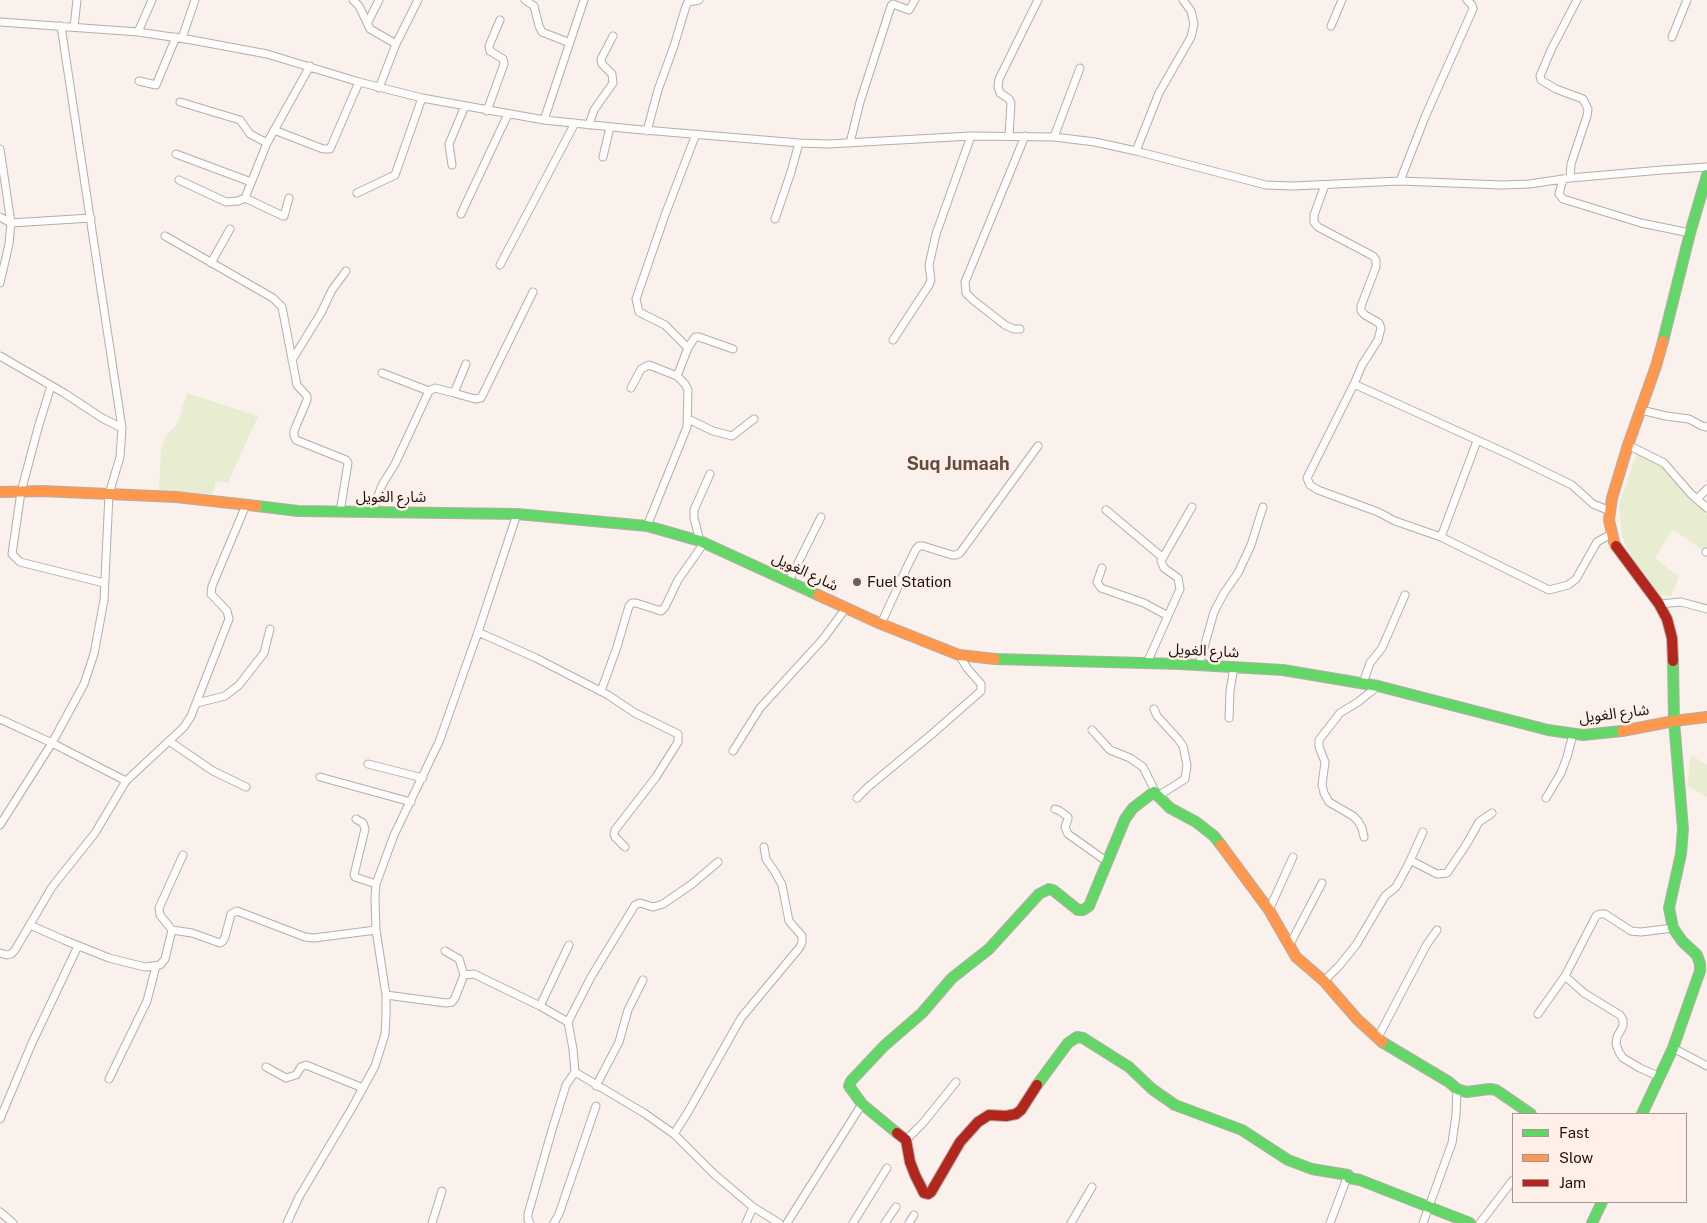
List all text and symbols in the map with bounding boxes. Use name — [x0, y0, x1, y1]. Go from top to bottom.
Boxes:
district label: Suq Jumaah — [906, 453, 1010, 475]
street label: شارع الغويل — [356, 488, 426, 506]
street label: شارع الغويل — [769, 549, 841, 595]
place label: Fuel Station — [867, 573, 951, 591]
marker: Fuel Station — [851, 576, 863, 588]
street label: شارع الغويل — [1168, 640, 1240, 662]
street label: شارع الغويل — [1578, 701, 1650, 727]
legend — [1512, 1113, 1687, 1203]
text: Fast — [1559, 1124, 1589, 1141]
text: Slow — [1559, 1149, 1593, 1166]
text: Jam — [1559, 1174, 1586, 1191]

